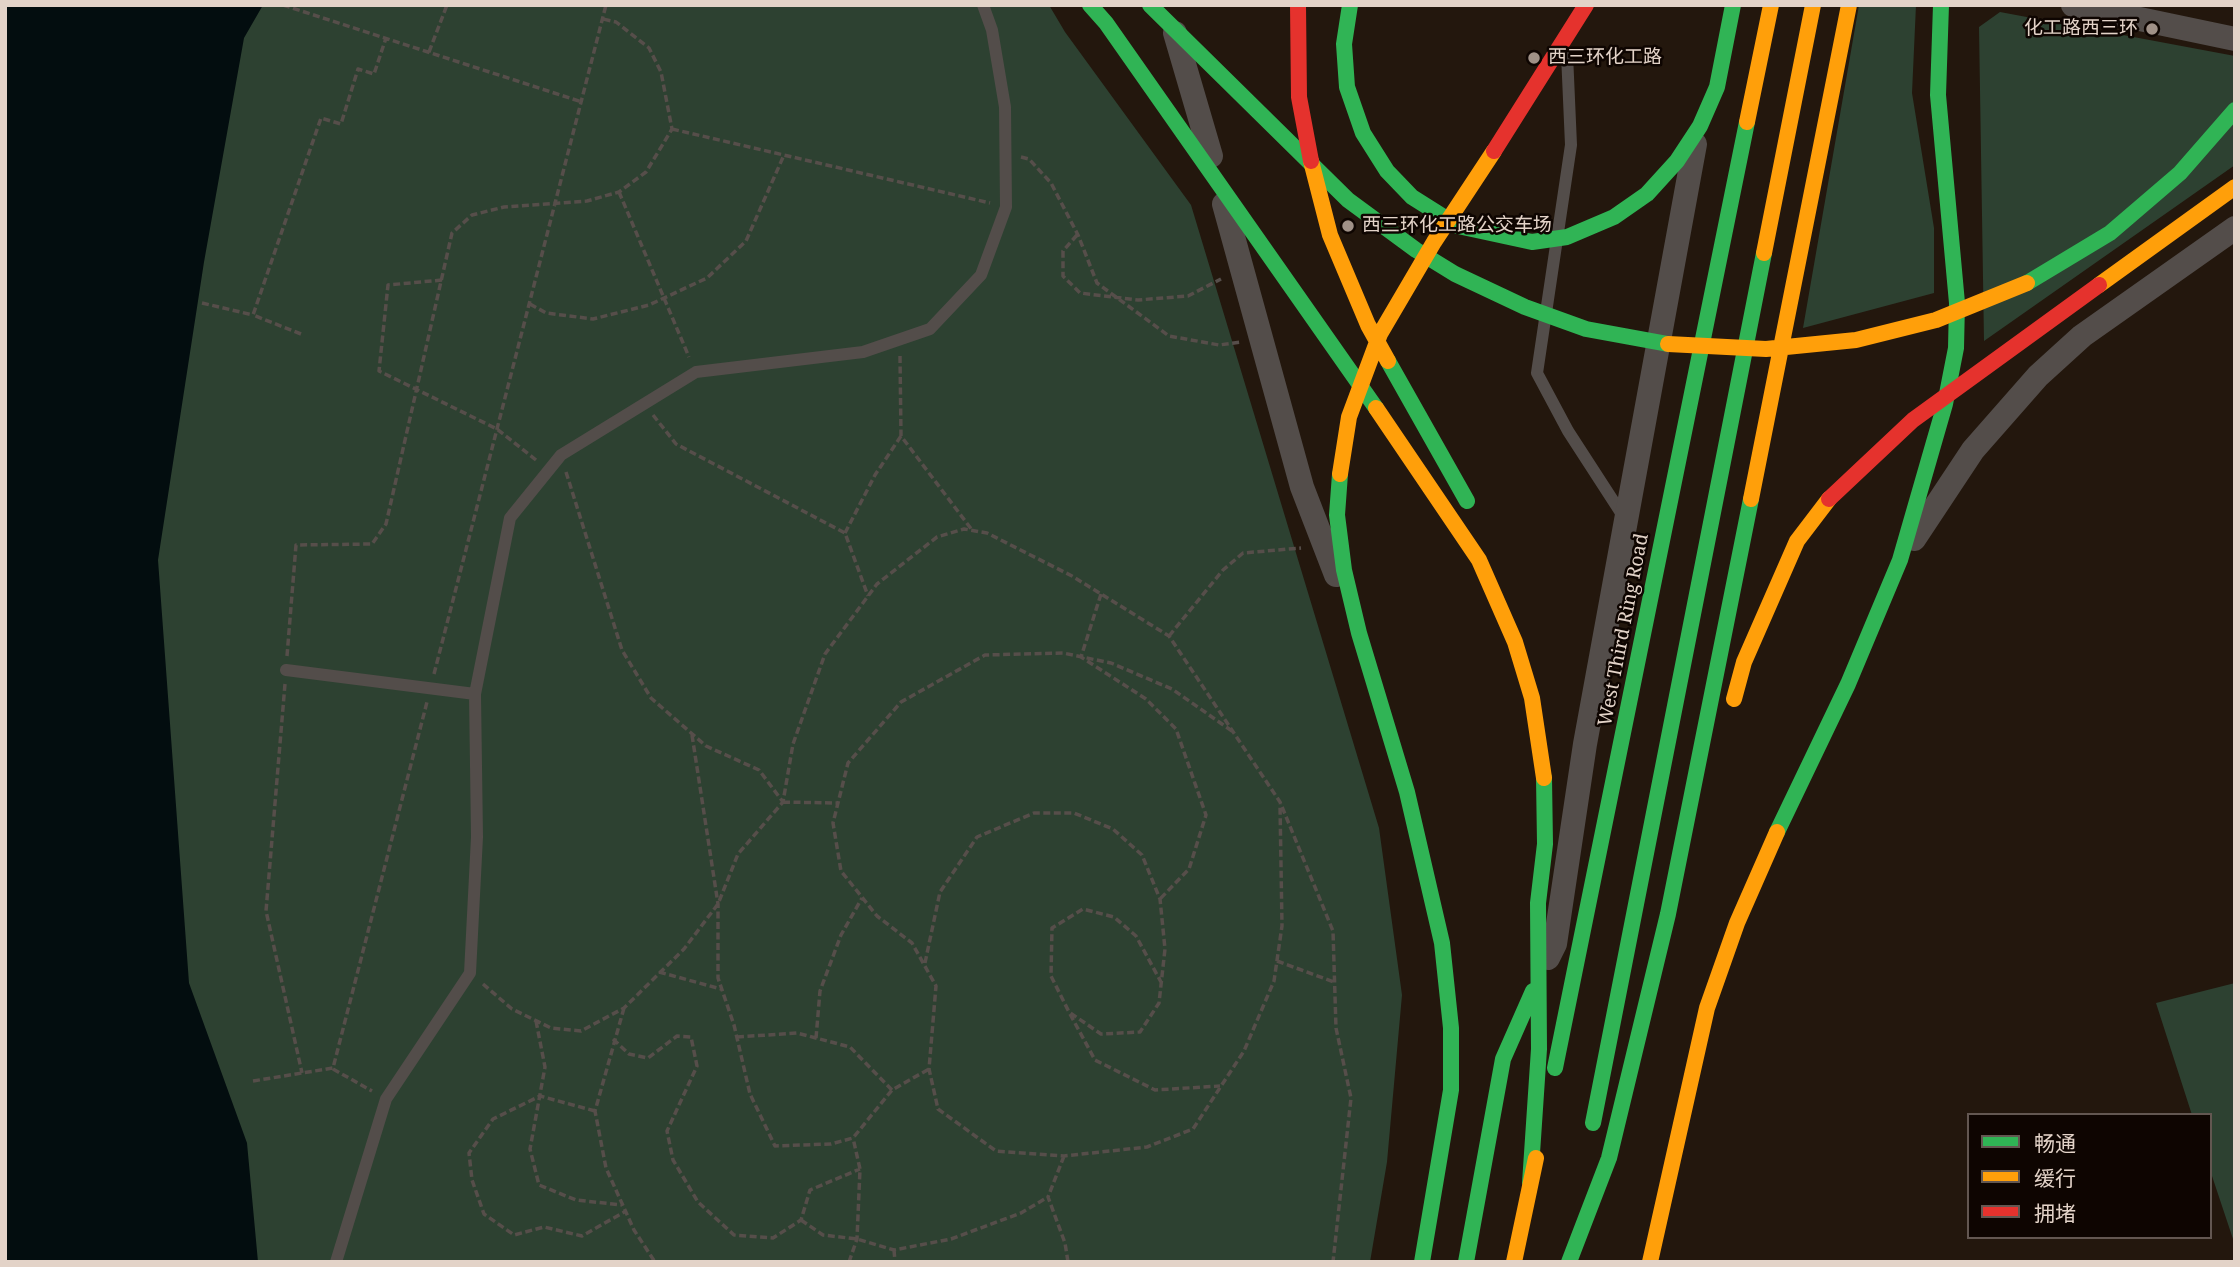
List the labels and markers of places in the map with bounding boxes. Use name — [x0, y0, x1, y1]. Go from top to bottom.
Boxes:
place label: 化工路西三环 — [2024, 18, 2138, 40]
marker: 化工路西三环 — [2144, 21, 2160, 37]
place label: 西三环化工路 — [1548, 47, 1662, 69]
marker: 西三环化工路 — [1526, 50, 1542, 66]
place label: 西三环化工路公交车场 — [1362, 215, 1552, 237]
marker: 西三环化工路公交车场 — [1340, 218, 1356, 234]

